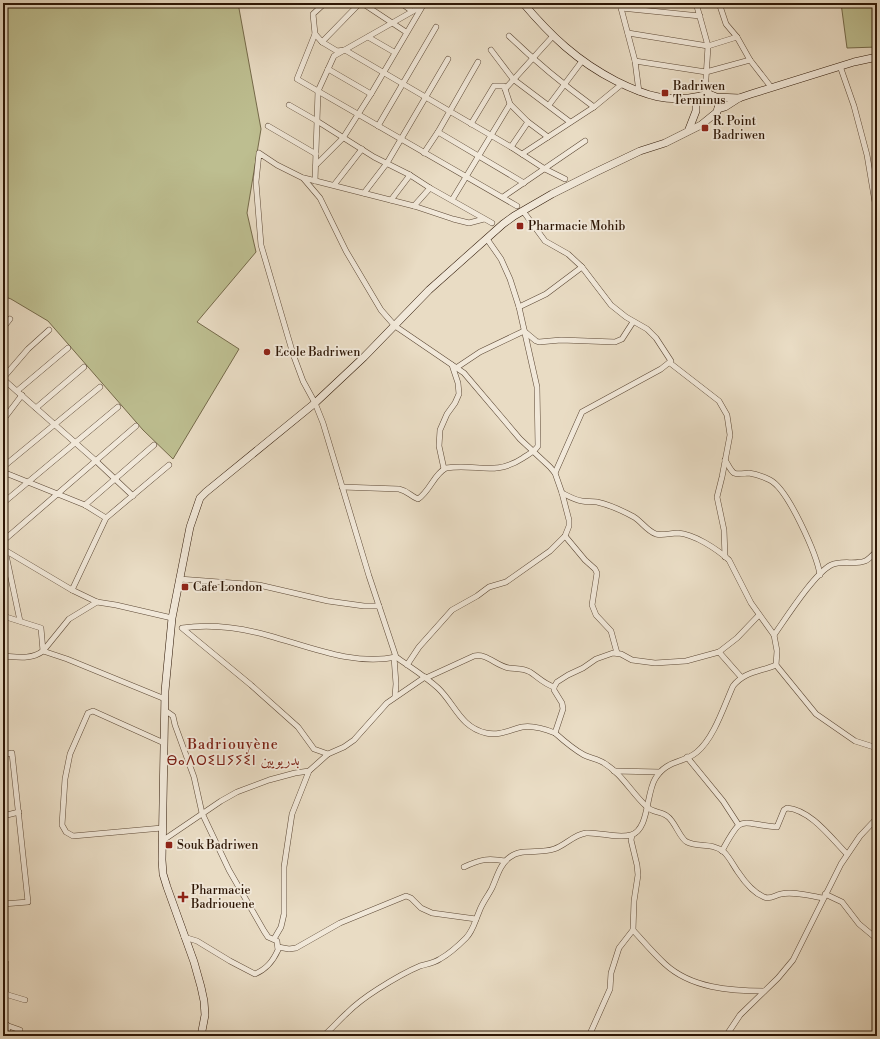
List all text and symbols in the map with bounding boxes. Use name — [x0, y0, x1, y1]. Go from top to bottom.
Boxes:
place label: Badriwen Terminus — [672, 79, 726, 108]
marker: Badriwen Terminus — [660, 88, 670, 98]
place label: R. Point Badriwen — [712, 114, 765, 143]
marker: R. Point Badriwen — [700, 123, 710, 133]
place label: Pharmacie Mohib — [528, 219, 625, 234]
marker: Pharmacie Mohib — [515, 221, 525, 231]
place label: Ecole Badriwen — [275, 345, 360, 360]
marker: Ecole Badriwen — [262, 347, 272, 357]
place label: Cafe London — [193, 580, 263, 595]
marker: Cafe London — [180, 582, 190, 592]
district label: Badriouyène ⴱⴰⴷⵔⵉⵡⵢⵢⵉⵏ بدريويين — [166, 736, 300, 770]
place label: Souk Badriwen — [177, 838, 258, 853]
marker: Souk Badriwen — [164, 840, 174, 850]
place label: Pharmacie Badriouene — [190, 883, 255, 912]
marker: Pharmacie Badriouene — [178, 892, 188, 902]

